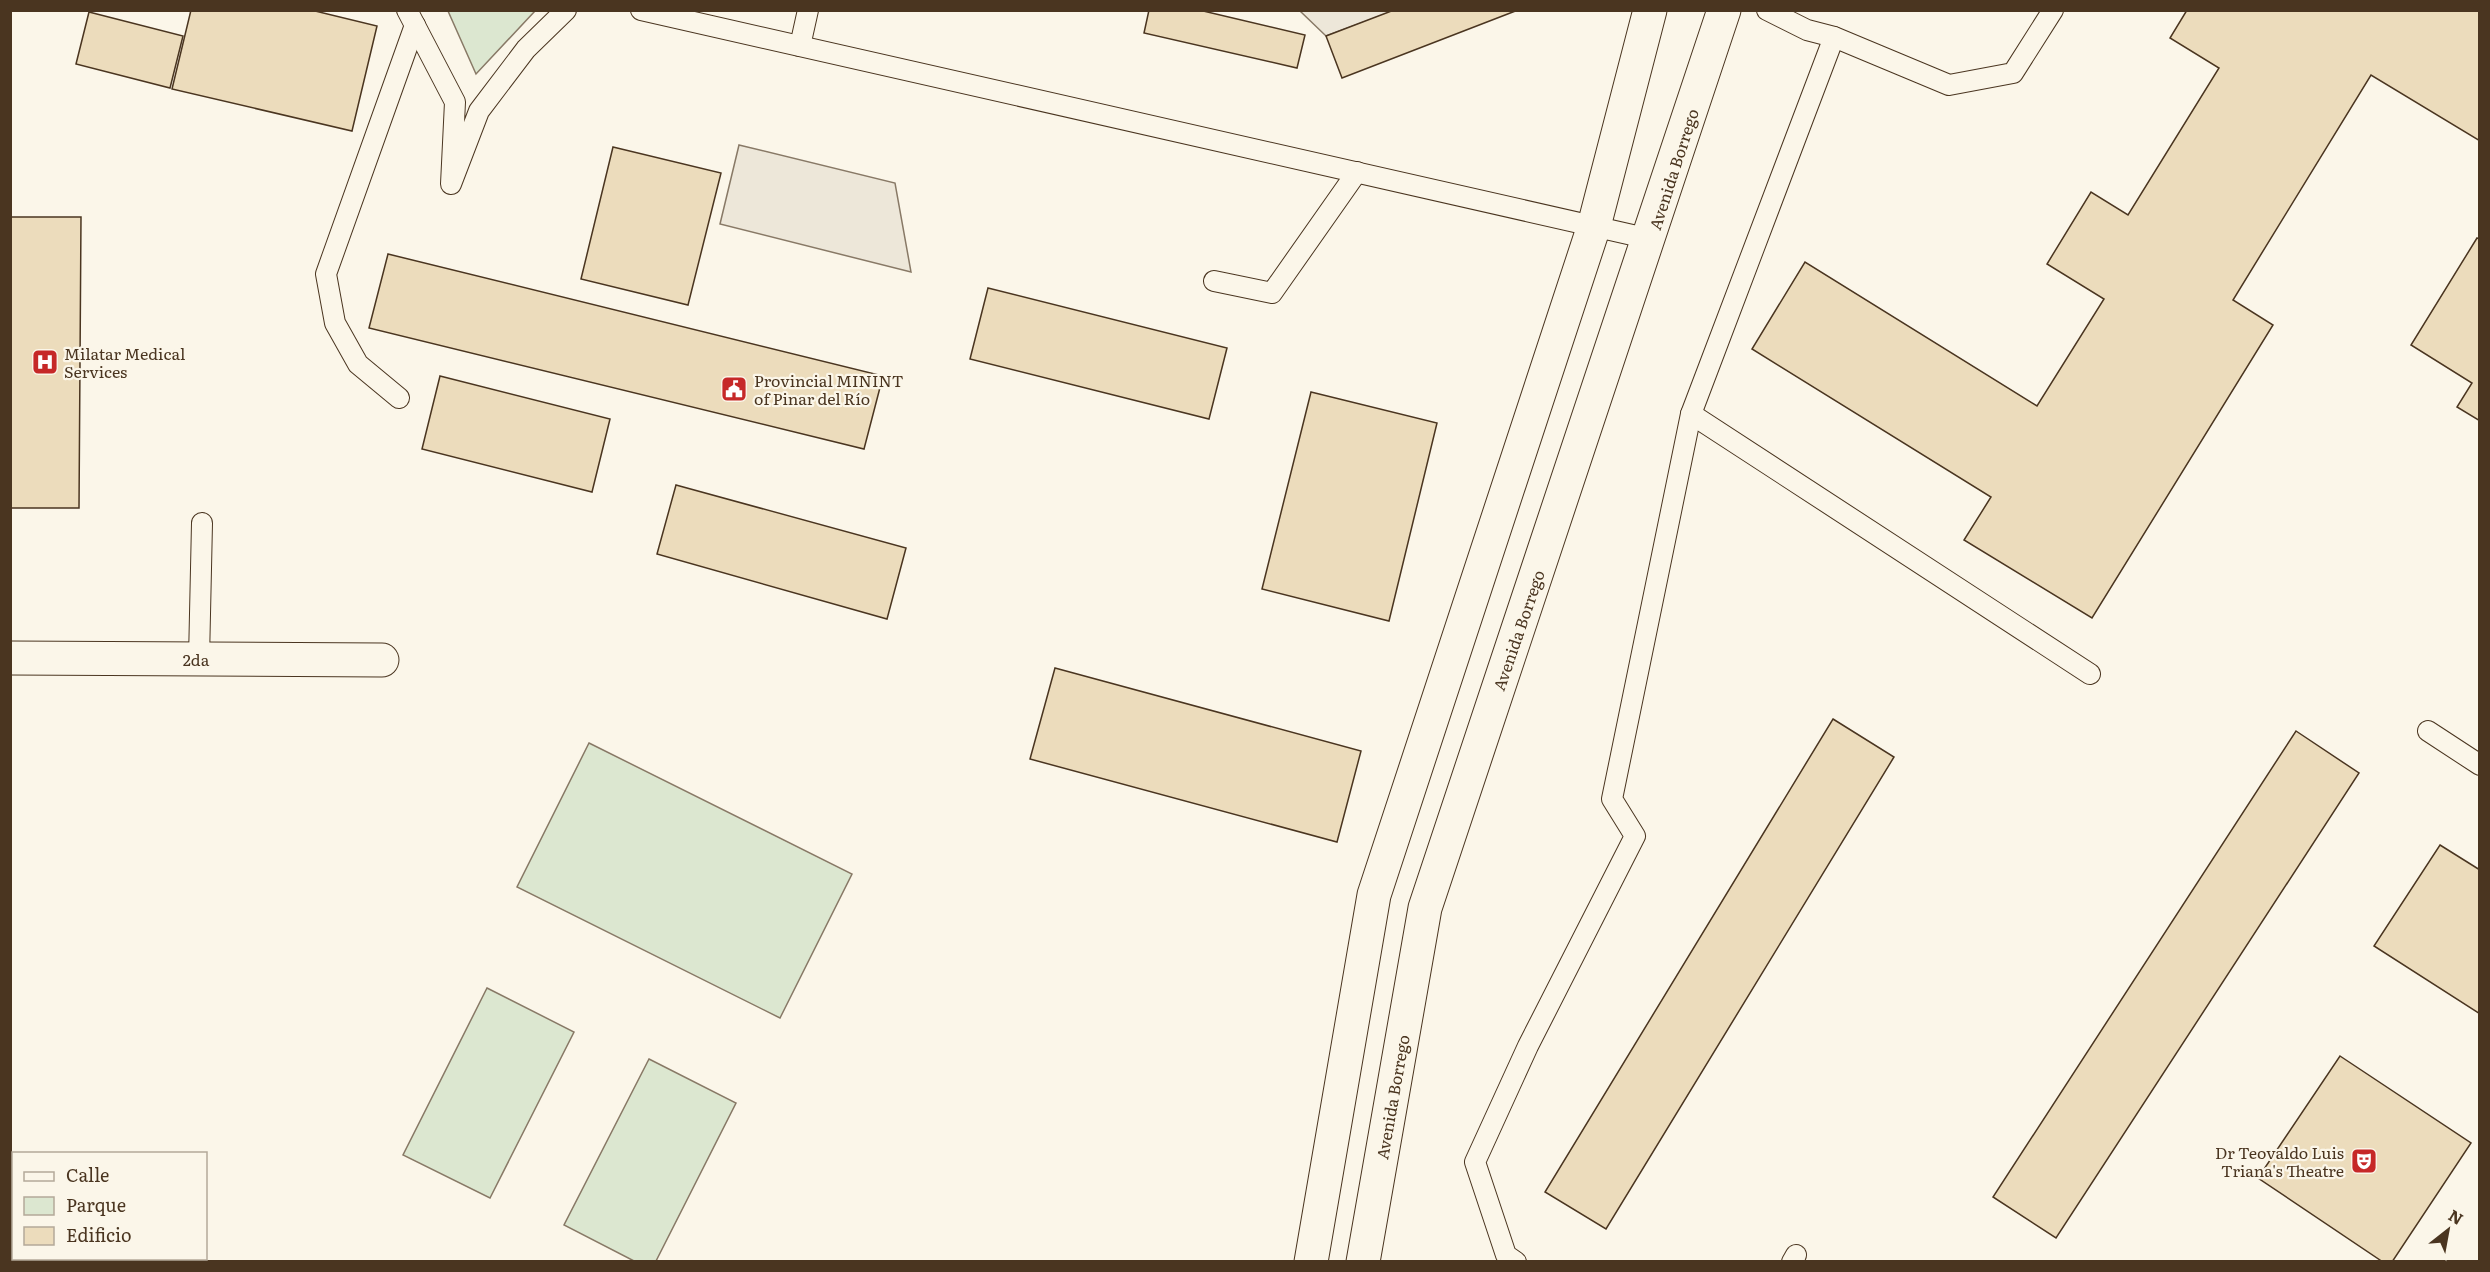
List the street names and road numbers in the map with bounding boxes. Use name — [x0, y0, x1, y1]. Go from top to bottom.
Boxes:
street label: Avenida Borrego — [1642, 105, 1704, 233]
street label: Avenida Borrego — [1486, 566, 1550, 694]
street label: 2da — [183, 647, 210, 671]
street label: Avenida Borrego — [1369, 1033, 1415, 1161]

